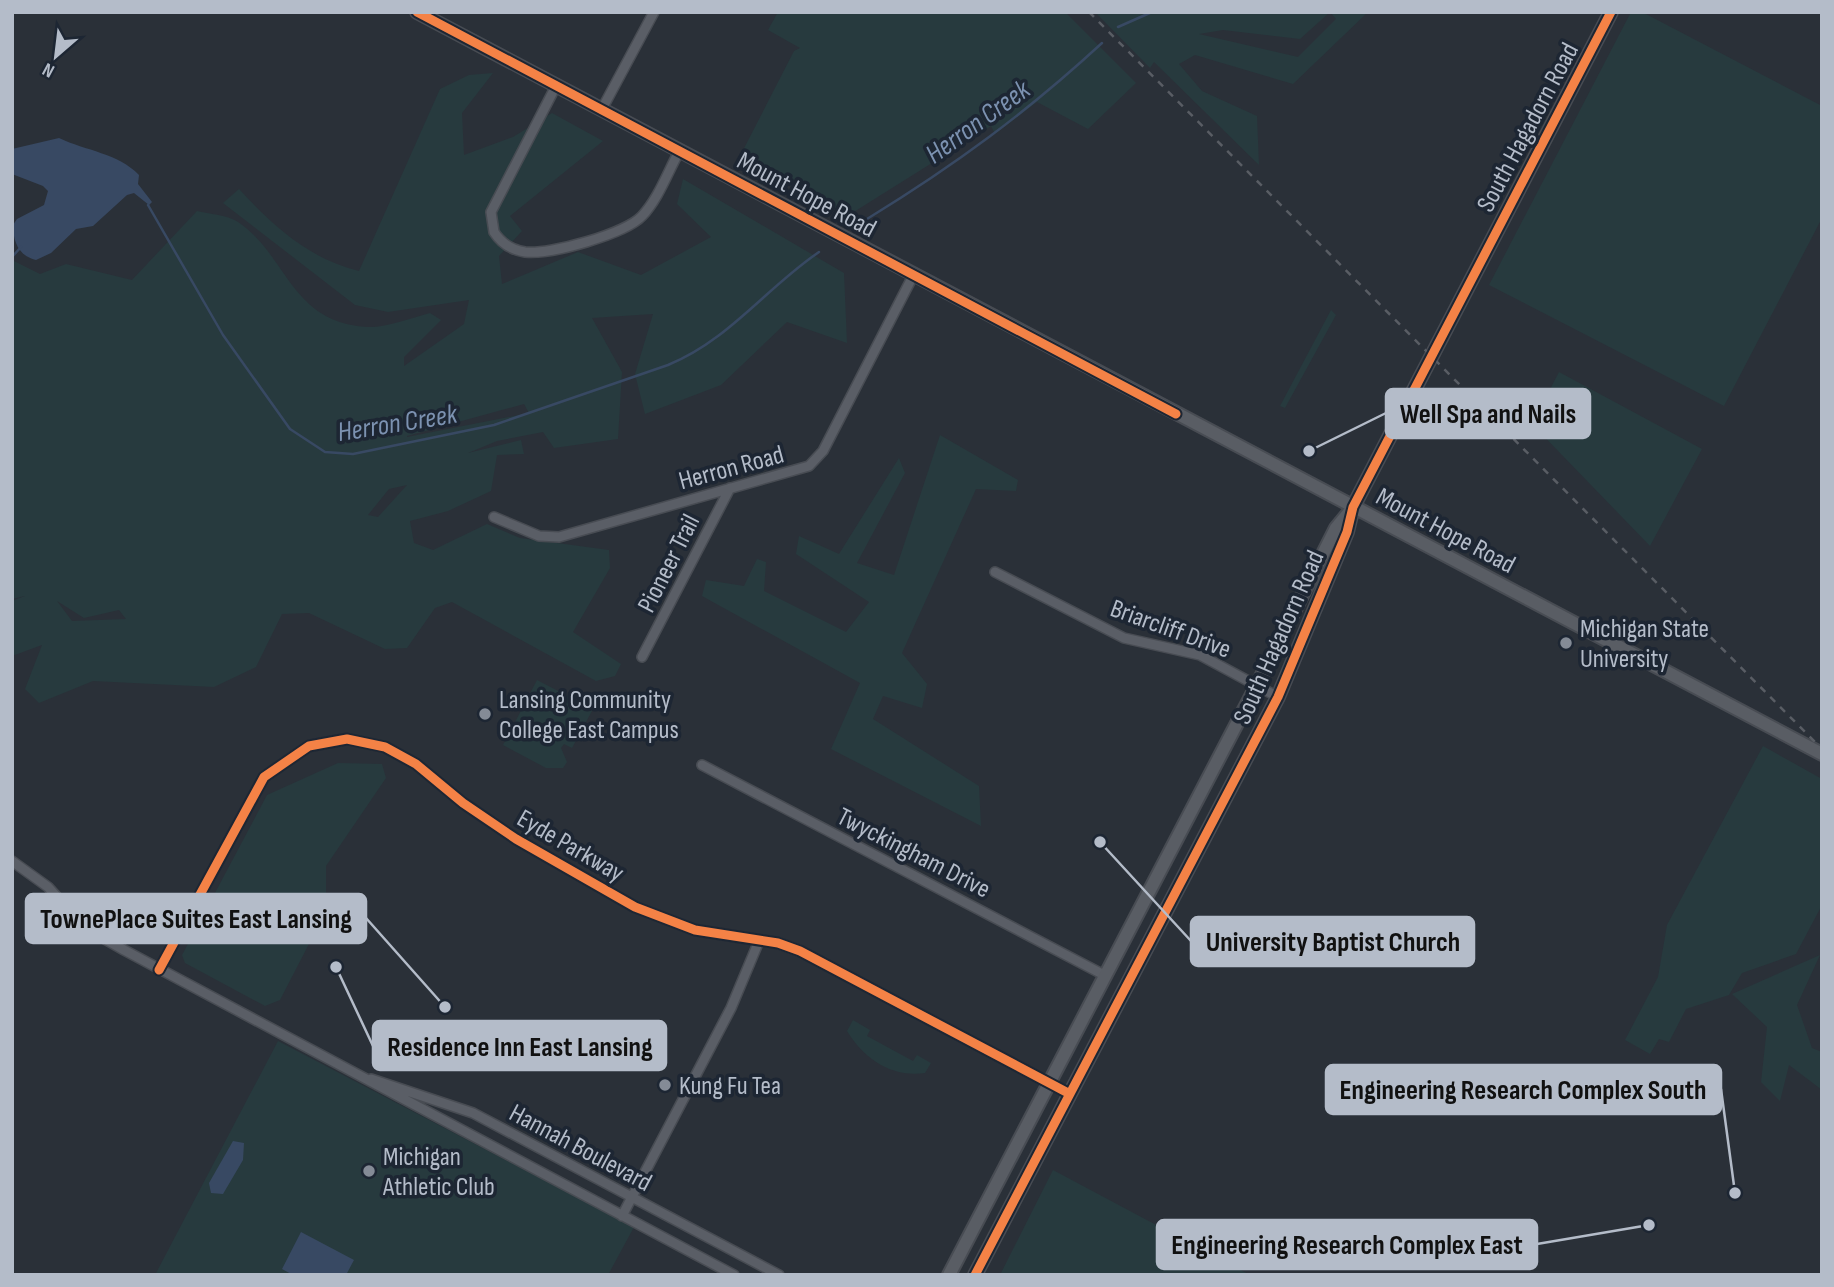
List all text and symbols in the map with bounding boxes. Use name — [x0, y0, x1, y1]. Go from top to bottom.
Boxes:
north arrow — [21, 21, 91, 91]
street label: South Hagadorn Road — [1471, 38, 1586, 218]
text: N — [39, 57, 59, 82]
water label: Herron Creek — [919, 72, 1038, 171]
street label: Mount Hope Road — [731, 146, 881, 245]
callout: Well Spa and Nails — [1386, 389, 1590, 438]
water label: Herron Creek — [335, 398, 461, 449]
text: Well Spa and Nails — [1400, 398, 1576, 431]
street label: Herron Road — [675, 440, 787, 497]
street label: Mount Hope Road — [1370, 482, 1520, 581]
street label: Pioneer Trail — [632, 510, 707, 618]
street label: South Hagadorn Road — [1227, 546, 1332, 729]
street label: Briarcliff Drive — [1106, 593, 1235, 666]
place label: Michigan State University — [1580, 614, 1709, 675]
marker: Michigan State University — [1558, 635, 1574, 651]
place label: Lansing Community College East Campus — [499, 685, 679, 746]
marker: Lansing Community College East Campus — [477, 706, 493, 722]
street label: Twyckingham Drive — [832, 801, 995, 905]
street label: Eyde Parkway — [511, 803, 629, 889]
callout: TownePlace Suites East Lansing — [26, 894, 366, 943]
text: TownePlace Suites East Lansing — [40, 903, 352, 936]
callout: University Baptist Church — [1191, 917, 1474, 966]
text: University Baptist Church — [1206, 926, 1460, 959]
callout: Residence Inn East Lansing — [373, 1021, 666, 1070]
text: Residence Inn East Lansing — [387, 1031, 653, 1064]
callout: Engineering Research Complex South — [1326, 1065, 1721, 1114]
place label: Kung Fu Tea — [679, 1071, 781, 1102]
text: Engineering Research Complex South — [1339, 1074, 1707, 1107]
marker: Kung Fu Tea — [657, 1077, 673, 1093]
street label: Hannah Boulevard — [504, 1098, 657, 1199]
place label: Michigan Athletic Club — [382, 1142, 495, 1203]
marker: Michigan Athletic Club — [361, 1163, 377, 1179]
callout: Engineering Research Complex East — [1157, 1220, 1537, 1269]
text: Engineering Research Complex East — [1171, 1229, 1523, 1262]

